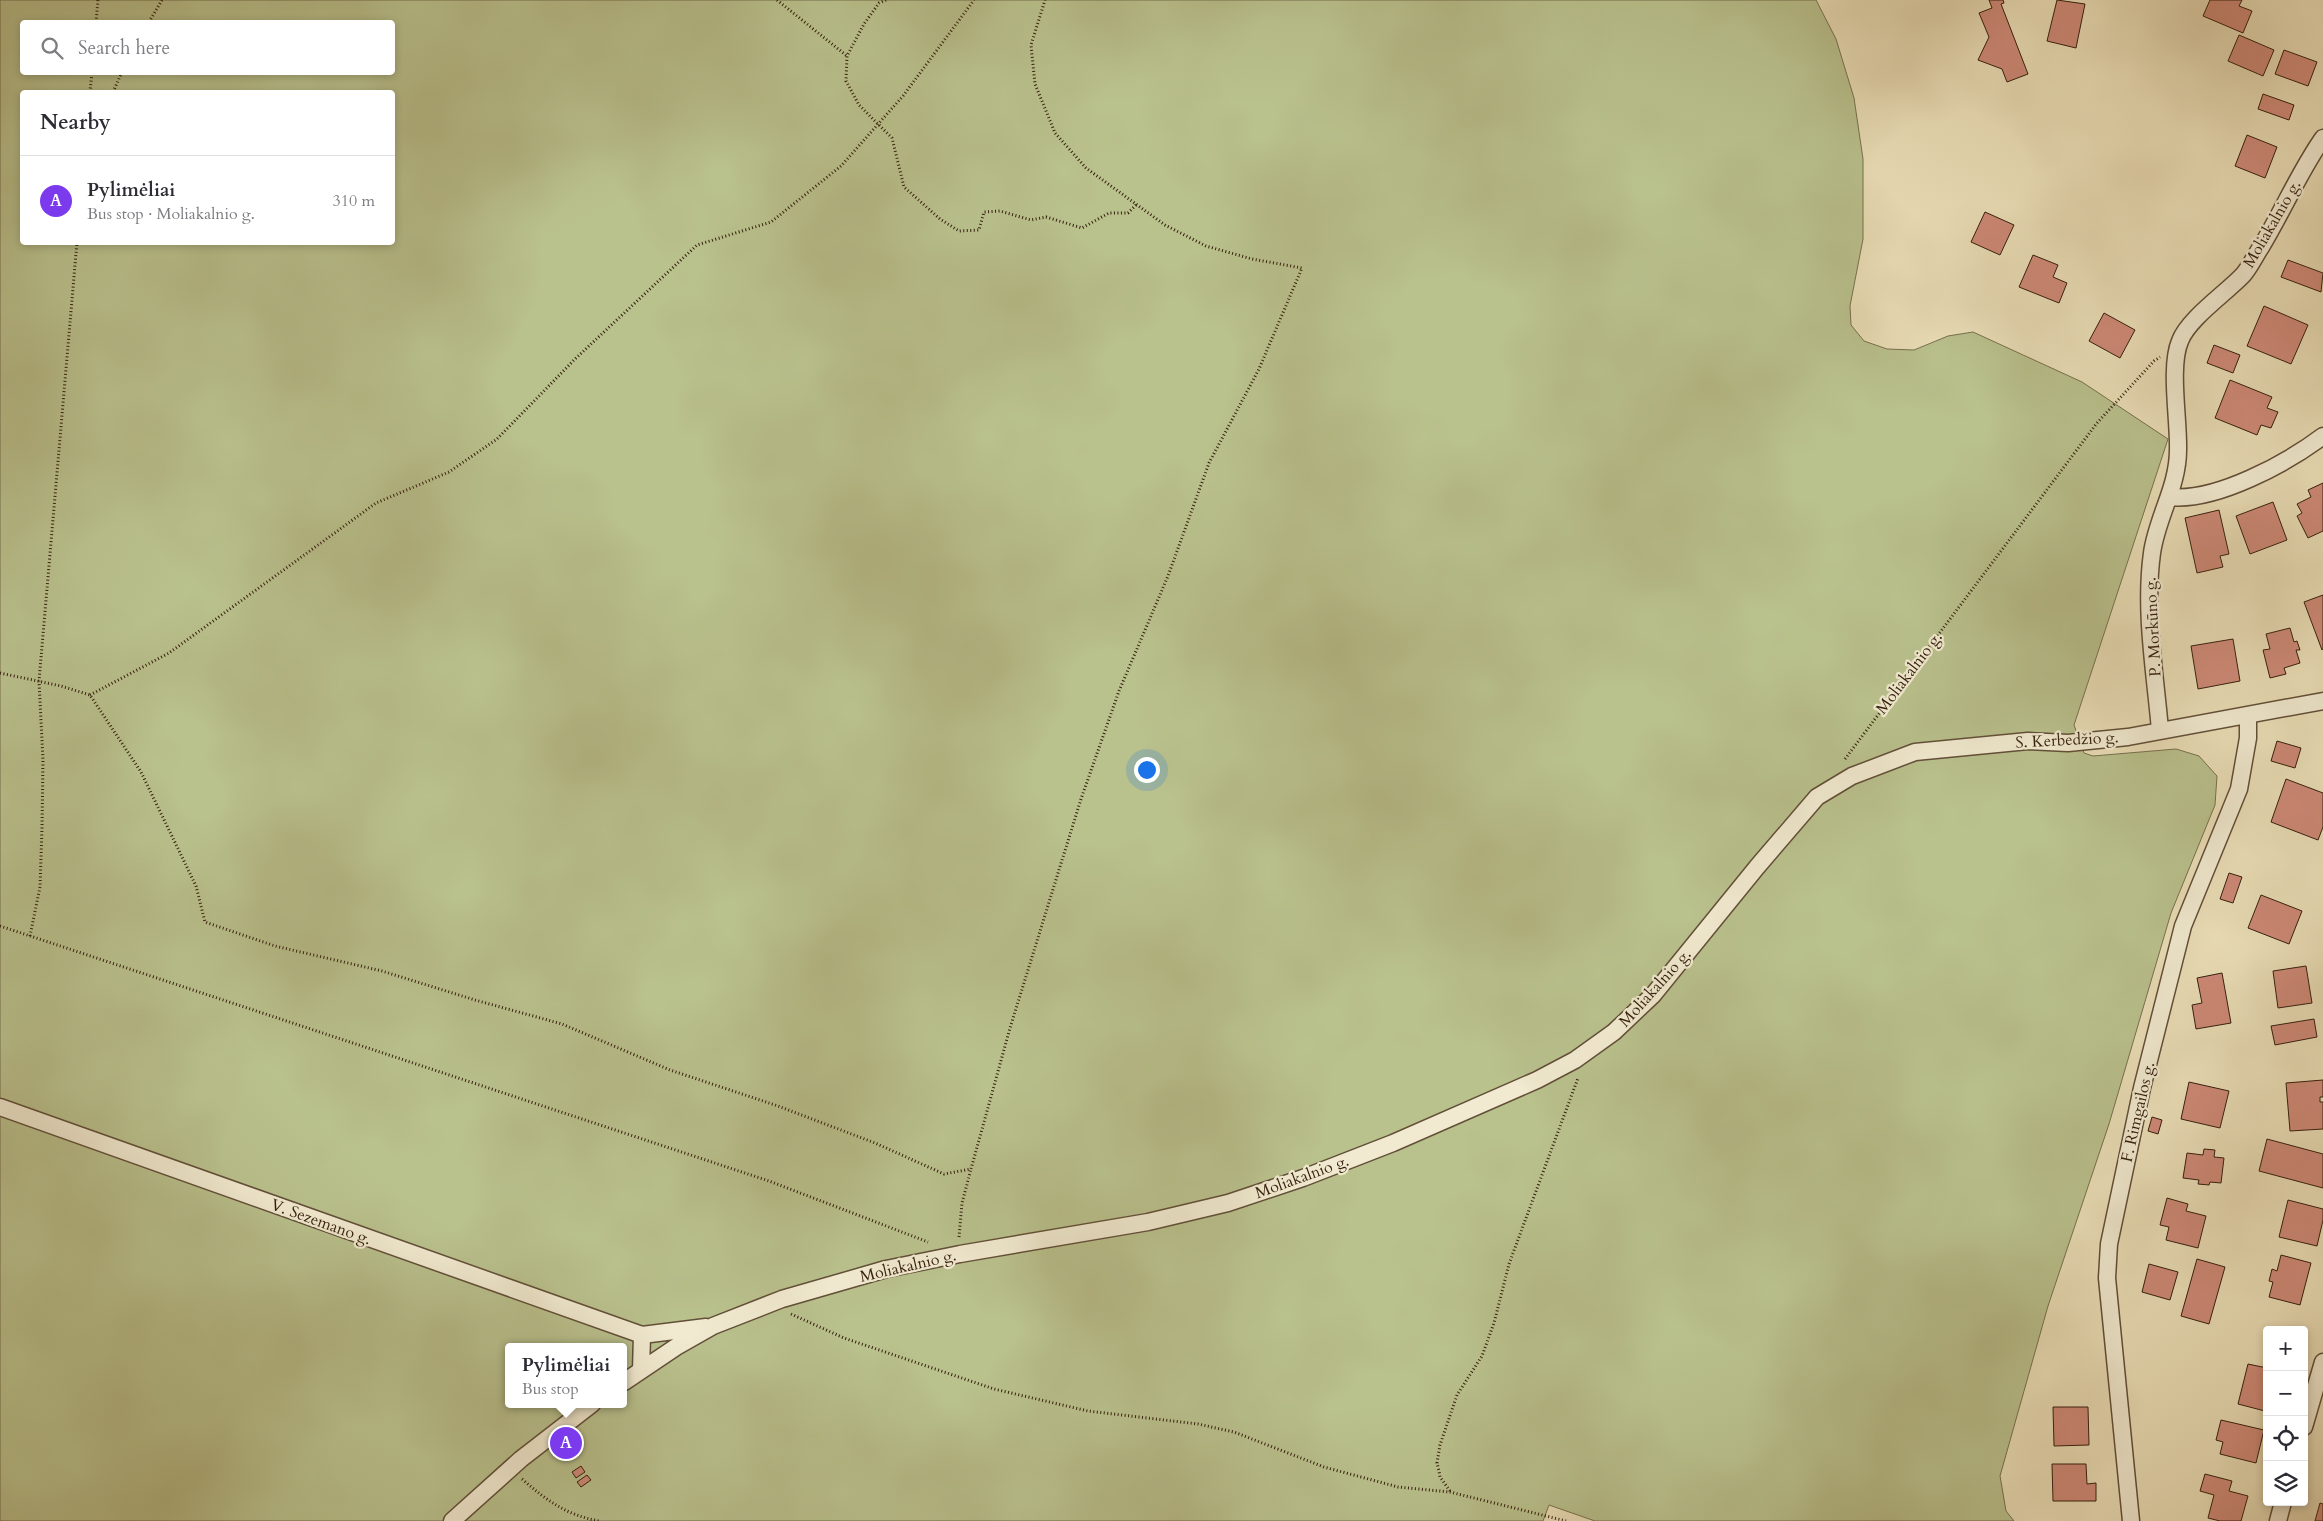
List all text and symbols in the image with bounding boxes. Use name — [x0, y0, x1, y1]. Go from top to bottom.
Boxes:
search box — [20, 20, 395, 75]
icon: search — [38, 34, 66, 62]
text: Search here — [78, 35, 170, 61]
text: Nearby — [40, 108, 111, 137]
street label: Moliakalnio g. — [2238, 176, 2306, 272]
text: Pylimėliai — [87, 177, 175, 203]
text: A — [50, 190, 62, 212]
text: 310 m — [333, 190, 375, 212]
text: Bus stop · Moliakalnio g. — [87, 203, 255, 225]
street label: P. Morkūno g. — [2139, 577, 2167, 677]
street label: Moliakalnio g. — [1871, 627, 1947, 719]
street label: S. Kerbedžio g. — [2015, 726, 2119, 754]
your location — [1134, 757, 1160, 783]
street label: Moliakalnio g. — [1614, 944, 1696, 1032]
street label: F. Rimgailos g. — [2116, 1060, 2160, 1164]
street label: Moliakalnio g. — [1252, 1150, 1352, 1204]
street label: V. Sezemano g. — [268, 1194, 374, 1250]
street label: Moliakalnio g. — [858, 1244, 958, 1288]
map controls — [2263, 1326, 2308, 1506]
button: + — [2263, 1326, 2308, 1371]
popup — [505, 1343, 627, 1408]
text: Pylimėliai — [522, 1352, 610, 1378]
button: − — [2263, 1371, 2308, 1416]
text: Bus stop — [522, 1378, 579, 1400]
button: locate — [2263, 1416, 2308, 1461]
pin: A — [550, 1424, 582, 1462]
button: layers — [2263, 1461, 2308, 1506]

